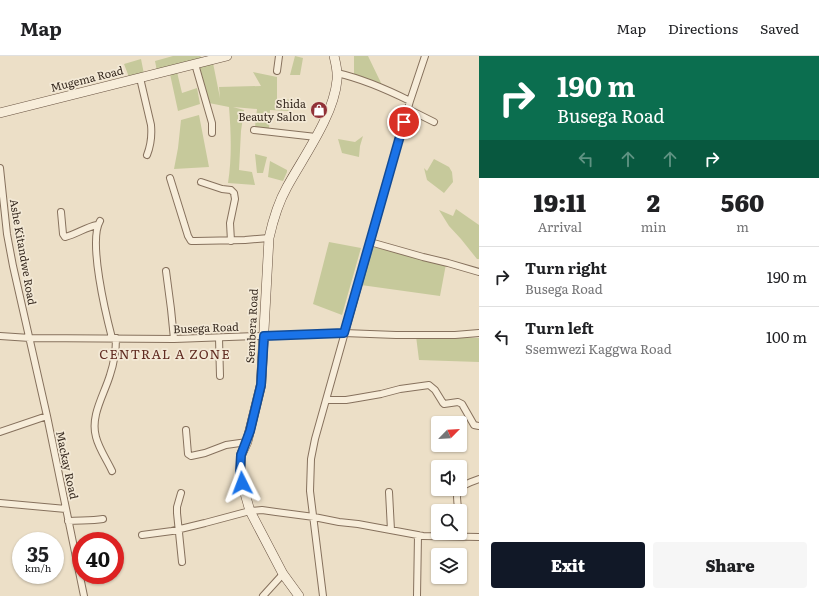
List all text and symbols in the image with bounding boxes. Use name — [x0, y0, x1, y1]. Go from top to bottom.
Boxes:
text: Map — [20, 14, 62, 42]
text: Map — [616, 18, 646, 38]
text: Directions — [668, 18, 738, 38]
text: Saved — [760, 18, 799, 38]
street label: Mugema Road — [49, 61, 125, 95]
text: 190 m — [557, 64, 635, 106]
icon: right — [491, 72, 543, 124]
place label: Shida Beauty Salon — [238, 95, 306, 124]
shop icon: Shida Beauty Salon — [309, 100, 329, 120]
text: Busega Road — [557, 102, 665, 129]
pin — [387, 105, 421, 139]
icon: arrive — [393, 111, 415, 133]
icon: left — [575, 148, 597, 170]
icon: ahead — [617, 148, 639, 170]
icon: ahead — [659, 148, 681, 170]
icon: right — [701, 148, 723, 170]
text: 19:11 — [534, 184, 586, 219]
text: 2 — [647, 184, 660, 219]
text: 560 — [721, 184, 764, 219]
street label: Ashe Kitandwe Road — [7, 197, 41, 306]
text: Arrival — [538, 217, 582, 236]
text: min — [641, 217, 666, 236]
text: m — [736, 217, 749, 236]
text: Turn right — [525, 256, 607, 279]
text: 190 m — [767, 265, 807, 288]
icon: right — [491, 266, 513, 288]
text: Busega Road — [525, 279, 603, 298]
street label: Sembera Road — [241, 288, 261, 364]
text: Turn left — [525, 316, 594, 339]
street label: Busega Road — [173, 318, 239, 336]
text: 100 m — [766, 325, 807, 348]
icon: left — [491, 326, 513, 348]
text: Ssemwezi Kaggwa Road — [525, 339, 672, 358]
district label: CENTRAL A ZONE — [99, 344, 231, 363]
north arrow — [431, 416, 467, 452]
map controls — [431, 416, 467, 584]
street label: Mackay Road — [53, 429, 83, 501]
button: sound — [431, 460, 467, 496]
position arrow — [221, 462, 263, 504]
button: search — [431, 504, 467, 540]
speed limit sign: 40 — [72, 532, 124, 584]
text: 35 — [27, 538, 49, 568]
button: Exit — [491, 542, 645, 588]
button: Share — [653, 542, 807, 588]
button: layers — [431, 548, 467, 584]
text: km/h — [25, 560, 51, 575]

